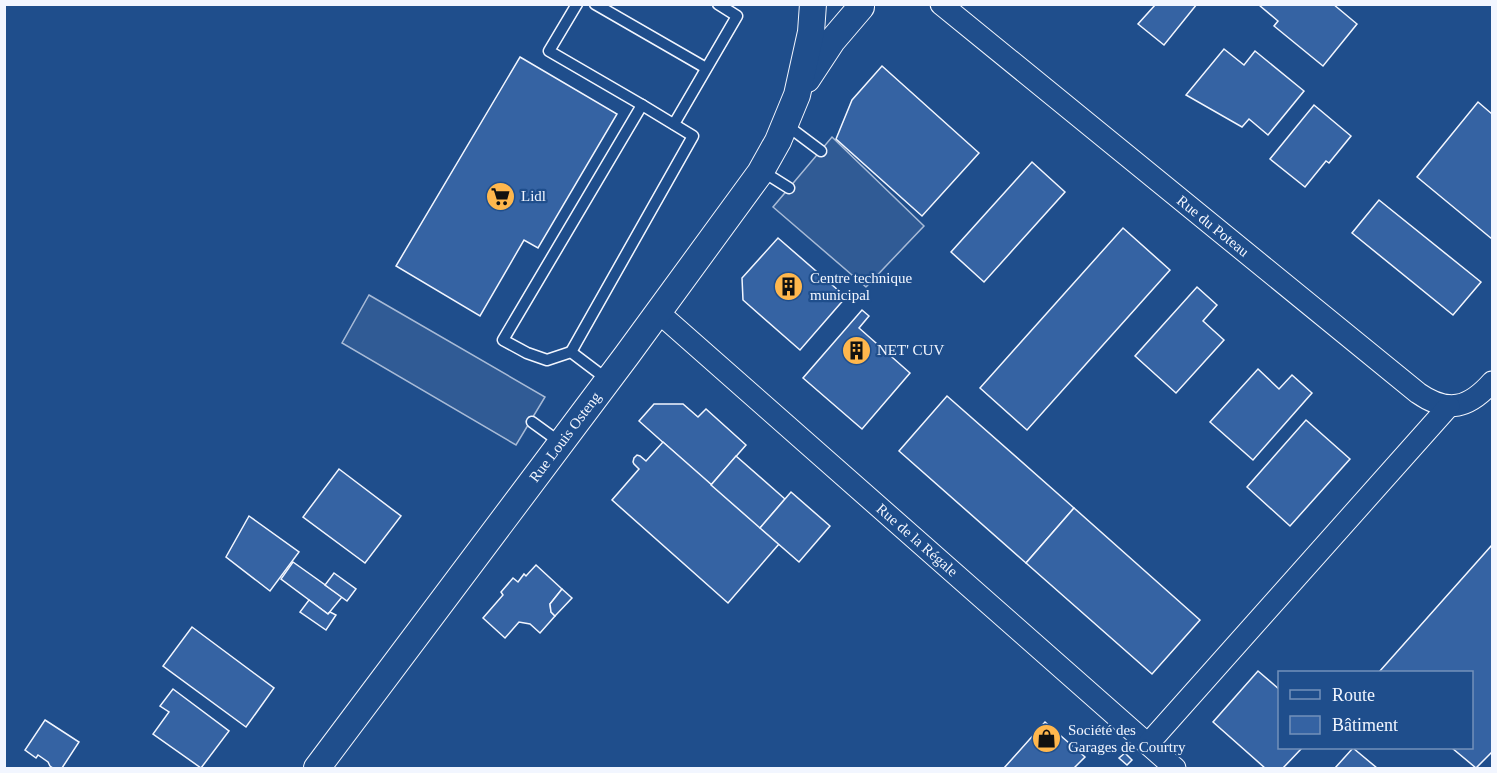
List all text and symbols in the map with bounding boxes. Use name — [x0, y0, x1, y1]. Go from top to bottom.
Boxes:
supermarket icon: Lidl — [484, 180, 516, 212]
place label: Lidl — [521, 188, 546, 204]
street label: Rue du Poteau — [1174, 192, 1252, 260]
place label: Centre technique municipal — [810, 270, 912, 303]
building icon: Centre technique municipal — [773, 271, 805, 303]
building icon: NET' CUV — [840, 334, 872, 366]
place label: NET' CUV — [877, 342, 944, 358]
street label: Rue Louis Osteng — [526, 389, 604, 485]
street label: Rue de la Régale — [873, 500, 961, 580]
legend — [1278, 671, 1473, 749]
text: Route — [1332, 685, 1375, 705]
text: Bâtiment — [1332, 715, 1398, 735]
place label: Société des Garages de Courtry — [1068, 722, 1186, 755]
shop icon: Société des Garages de Courtry — [1031, 723, 1063, 755]

